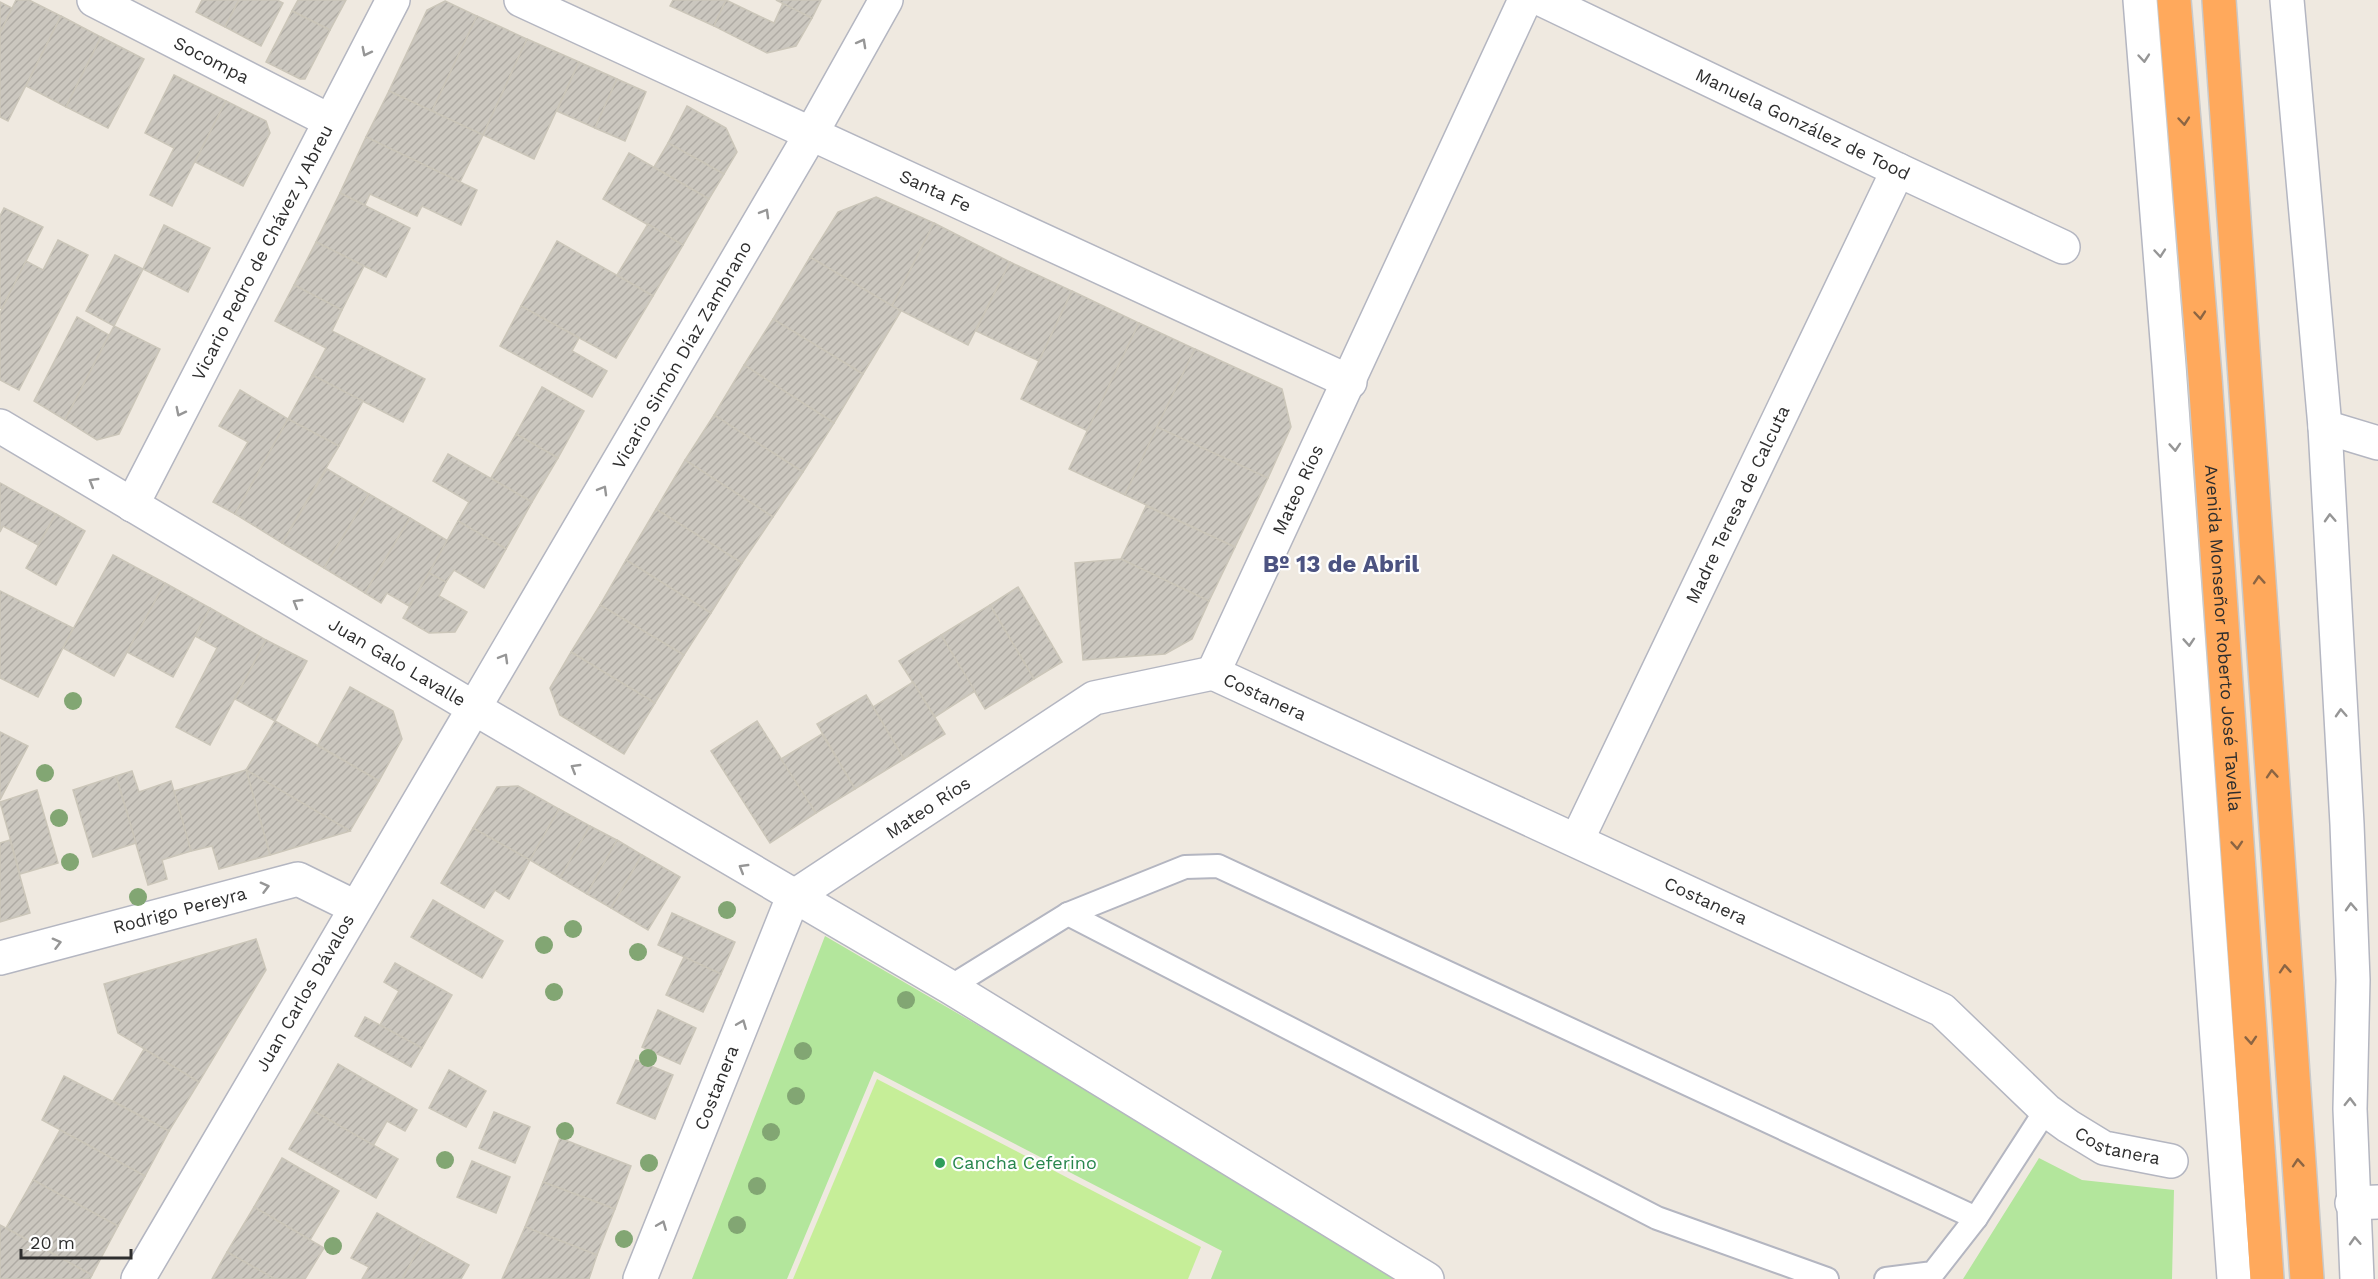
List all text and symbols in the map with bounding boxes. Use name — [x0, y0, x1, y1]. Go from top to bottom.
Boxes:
street label: Socompa — [170, 32, 253, 88]
one-way arrow — [854, 39, 866, 50]
one-way arrow — [362, 46, 373, 56]
one-way arrow — [2138, 54, 2151, 63]
street label: Manuela González de Tood — [1692, 64, 1914, 184]
one-way arrow — [2178, 117, 2191, 126]
street label: Vicario Pedro de Chávez y Abreu — [187, 121, 337, 384]
street label: Santa Fe — [896, 165, 974, 216]
one-way arrow — [758, 209, 769, 219]
street label: Vicario Simón Díaz Zambrano — [607, 237, 756, 473]
one-way arrow — [2153, 248, 2166, 257]
one-way arrow — [2193, 311, 2206, 320]
street label: Madre Teresa de Calcuta — [1681, 402, 1794, 607]
one-way arrow — [176, 406, 187, 416]
street label: Mateo Ríos — [1268, 441, 1327, 538]
one-way arrow — [2168, 443, 2181, 452]
street label: Avenida Monseñor Roberto José Tavella — [2201, 464, 2246, 812]
one-way arrow — [89, 478, 99, 489]
one-way arrow — [595, 486, 607, 496]
one-way arrow — [2323, 513, 2336, 522]
district label: Bº 13 de Abril — [1263, 550, 1419, 578]
one-way arrow — [2253, 575, 2266, 584]
one-way arrow — [293, 598, 303, 610]
street label: Juan Galo Lavalle — [325, 613, 470, 711]
one-way arrow — [2182, 637, 2195, 646]
one-way arrow — [497, 654, 509, 664]
street label: Costanera — [1220, 668, 1310, 725]
one-way arrow — [2334, 708, 2347, 717]
one-way arrow — [571, 764, 581, 776]
one-way arrow — [2266, 770, 2279, 779]
street label: Mateo Ríos — [882, 772, 974, 843]
one-way arrow — [2231, 841, 2244, 850]
one-way arrow — [739, 863, 749, 875]
street label: Costanera — [1661, 872, 1751, 929]
street label: Rodrigo Pereyra — [111, 882, 249, 938]
one-way arrow — [260, 882, 270, 895]
one-way arrow — [2345, 903, 2358, 912]
street label: Juan Carlos Dávalos — [251, 910, 358, 1075]
one-way arrow — [51, 938, 61, 950]
one-way arrow — [2279, 964, 2292, 973]
one-way arrow — [735, 1020, 747, 1031]
one-way arrow — [2244, 1035, 2257, 1044]
street label: Costanera — [690, 1042, 742, 1133]
one-way arrow — [2344, 1098, 2356, 1107]
street label: Costanera — [2071, 1122, 2162, 1169]
place label: Cancha Ceferino — [952, 1152, 1097, 1173]
marker: Cancha Ceferino — [933, 1156, 947, 1170]
one-way arrow — [2292, 1159, 2305, 1168]
one-way arrow — [654, 1220, 667, 1230]
scale bar — [21, 1222, 130, 1260]
text: 20 m — [30, 1232, 75, 1253]
one-way arrow — [2348, 1236, 2361, 1245]

